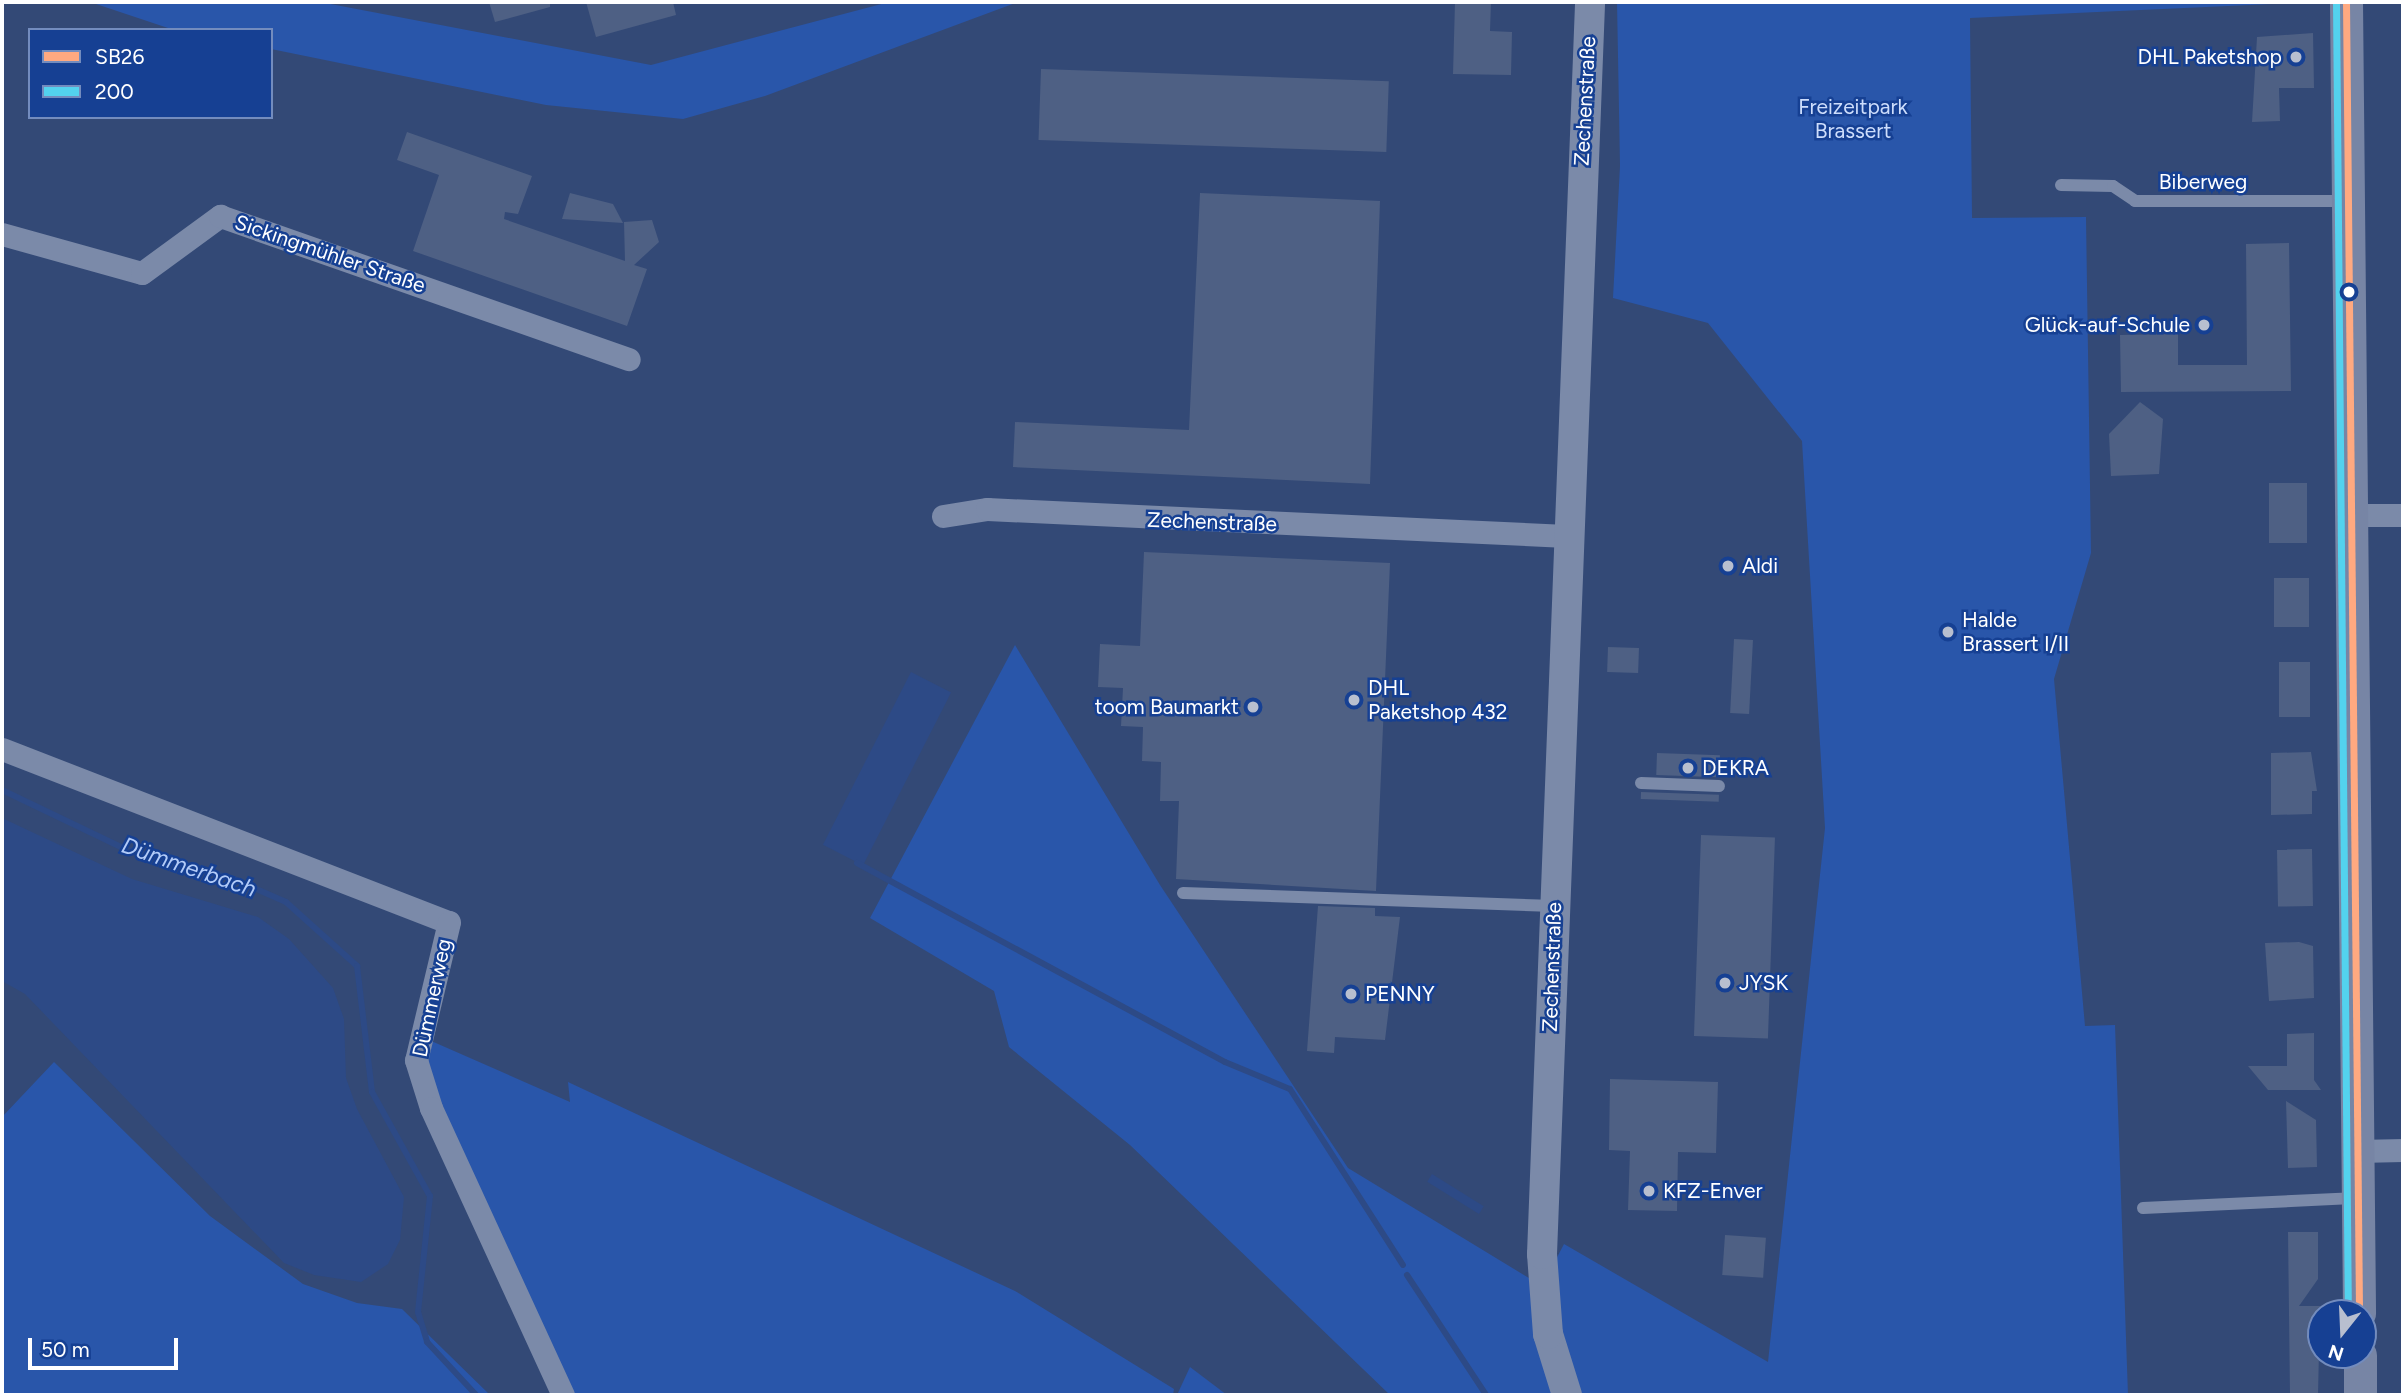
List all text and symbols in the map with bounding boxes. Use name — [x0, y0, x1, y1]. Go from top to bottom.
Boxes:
legend — [28, 28, 273, 119]
street label: Zechenstraße — [1569, 35, 1601, 167]
text: SB26 — [95, 44, 144, 69]
place label: DHL Paketshop — [2138, 44, 2282, 70]
marker: DHL Paketshop — [2288, 49, 2304, 65]
text: 200 — [95, 79, 134, 104]
park label: Freizeitpark Brassert — [1798, 94, 1908, 144]
street label: Biberweg — [2159, 169, 2247, 195]
street label: Sickingmühler Straße — [231, 210, 429, 298]
unlabelled marker — [2342, 285, 2356, 299]
place label: Glück-auf-Schule — [2025, 312, 2190, 338]
marker: Glück-auf-Schule — [2196, 317, 2212, 333]
street label: Zechenstraße — [1147, 507, 1277, 537]
place label: Aldi — [1742, 553, 1778, 579]
marker: Aldi — [1720, 558, 1736, 574]
place label: Halde Brassert I/II — [1962, 607, 2069, 657]
marker: Halde Brassert I/II — [1940, 624, 1956, 640]
place label: DHL Paketshop 432 — [1368, 675, 1508, 725]
marker: DHL Paketshop 432 — [1346, 692, 1362, 708]
place label: toom Baumarkt — [1095, 694, 1239, 720]
marker: toom Baumarkt — [1245, 699, 1261, 715]
place label: DEKRA — [1702, 755, 1769, 781]
marker: DEKRA — [1680, 760, 1696, 776]
water label: Dümmerbach — [118, 831, 260, 903]
street label: Zechenstraße — [1537, 902, 1567, 1032]
street label: Dümmerweg — [407, 936, 457, 1060]
place label: JYSK — [1739, 970, 1788, 996]
marker: JYSK — [1717, 975, 1733, 991]
place label: PENNY — [1365, 981, 1435, 1007]
marker: PENNY — [1343, 986, 1359, 1002]
place label: KFZ-Enver — [1663, 1178, 1763, 1204]
marker: KFZ-Enver — [1641, 1183, 1657, 1199]
north arrow — [2307, 1299, 2377, 1369]
scale bar — [32, 1324, 182, 1368]
text: 50 m — [41, 1337, 90, 1362]
text: N — [2325, 1339, 2347, 1366]

